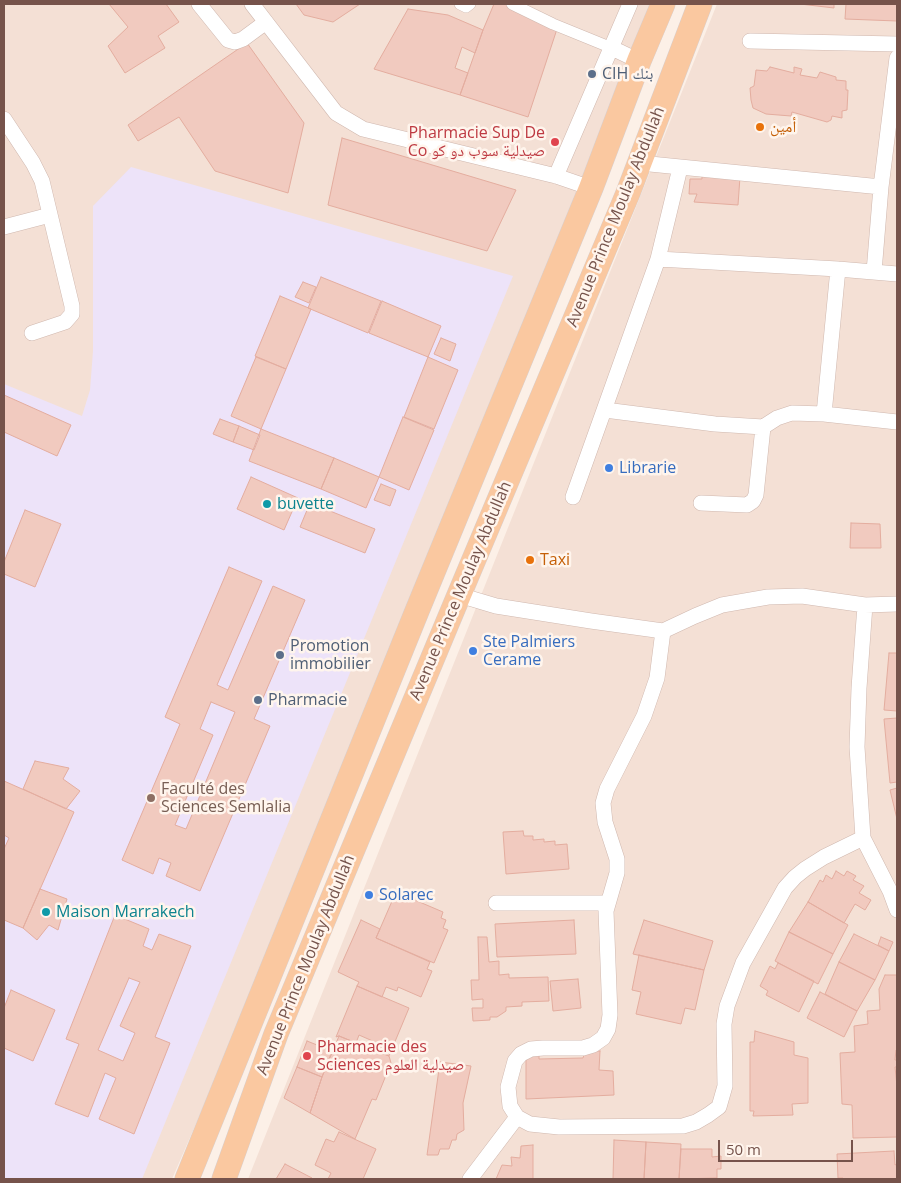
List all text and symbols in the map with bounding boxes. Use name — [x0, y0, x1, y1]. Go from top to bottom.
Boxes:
place label: CIH بنك — [602, 64, 653, 84]
marker: CIH بنك — [586, 68, 598, 80]
street label: Avenue Prince Moulay Abdullah — [563, 104, 669, 330]
place label: أمين — [770, 117, 796, 137]
marker: أمين — [754, 121, 766, 133]
place label: Pharmacie Sup De Co صيدلية سوب دو كو — [408, 123, 545, 161]
marker: Pharmacie Sup De Co صيدلية سوب دو كو — [549, 136, 561, 148]
place label: Librarie — [619, 458, 676, 478]
marker: Librarie — [603, 462, 615, 474]
street label: Avenue Prince Moulay Abdullah — [406, 479, 516, 703]
place label: buvette — [277, 494, 334, 514]
marker: buvette — [261, 498, 273, 510]
place label: Taxi — [540, 550, 570, 570]
marker: Taxi — [524, 554, 536, 566]
place label: Ste Palmiers Cerame — [483, 632, 575, 670]
place label: Promotion immobilier — [290, 636, 371, 674]
marker: Ste Palmiers Cerame — [467, 645, 479, 657]
marker: Promotion immobilier — [274, 649, 286, 661]
place label: Pharmacie — [268, 690, 347, 710]
marker: Pharmacie — [252, 694, 264, 706]
place label: Faculté des Sciences Semlalia — [161, 779, 291, 817]
marker: Faculté des Sciences Semlalia — [145, 792, 157, 804]
street label: Avenue Prince Moulay Abdullah — [253, 852, 359, 1078]
place label: Solarec — [379, 885, 434, 905]
marker: Solarec — [363, 889, 375, 901]
place label: Maison Marrakech — [56, 902, 195, 922]
marker: Maison Marrakech — [40, 906, 52, 918]
place label: Pharmacie des Sciences صيدلية العلوم — [317, 1037, 464, 1075]
marker: Pharmacie des Sciences صيدلية العلوم — [301, 1050, 313, 1062]
scale bar — [721, 1130, 856, 1162]
text: 50 m — [726, 1139, 761, 1159]

